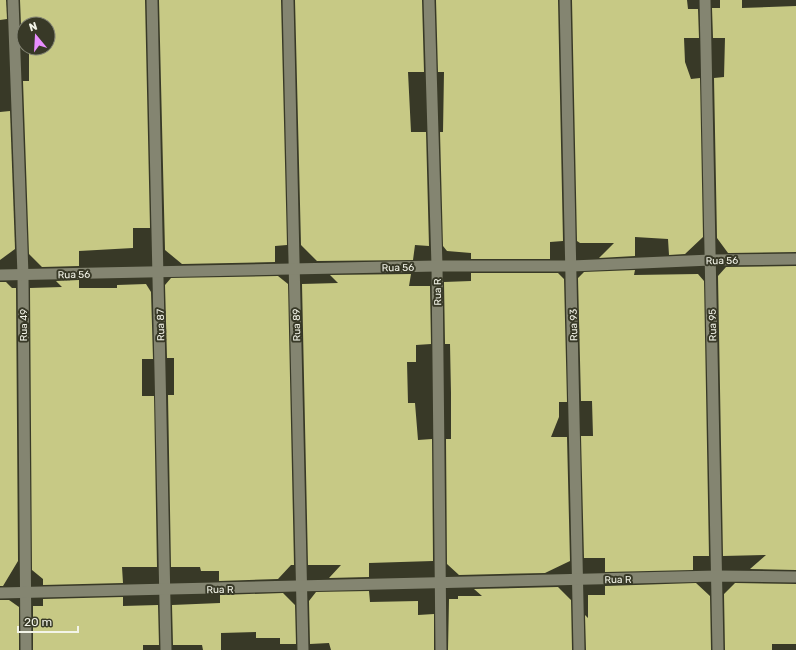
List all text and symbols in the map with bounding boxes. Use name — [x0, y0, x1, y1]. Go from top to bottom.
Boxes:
north arrow — [16, 16, 56, 56]
text: N — [27, 20, 39, 34]
street label: Rua 56 — [706, 255, 738, 267]
street label: Rua 56 — [382, 262, 414, 274]
street label: Rua 56 — [58, 269, 90, 281]
street label: Rua R — [432, 278, 444, 306]
street label: Rua 89 — [291, 308, 303, 342]
street label: Rua 49 — [18, 309, 30, 341]
street label: Rua 87 — [155, 309, 167, 341]
street label: Rua 93 — [568, 309, 580, 341]
street label: Rua 95 — [707, 309, 719, 341]
street label: Rua R — [604, 574, 632, 586]
street label: Rua R — [206, 584, 234, 596]
scale bar — [18, 608, 78, 634]
text: 20 m — [24, 615, 52, 629]

